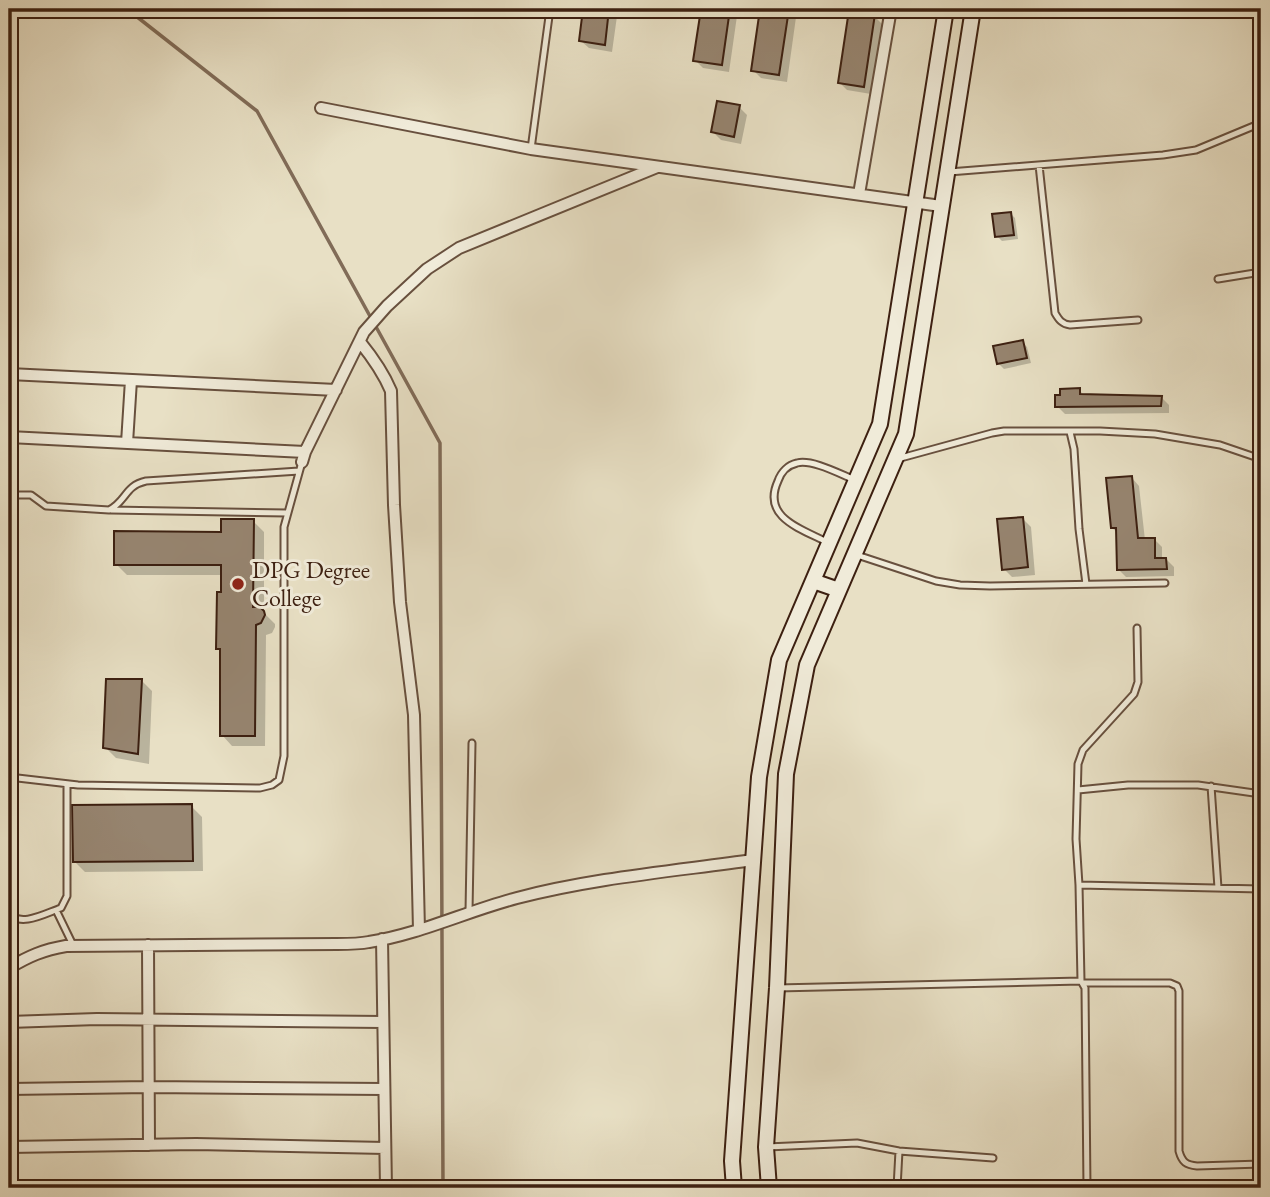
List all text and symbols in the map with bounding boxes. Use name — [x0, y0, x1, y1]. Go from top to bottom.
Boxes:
place label: DPG Degree College — [252, 554, 370, 613]
marker: DPG Degree College — [230, 576, 246, 592]

